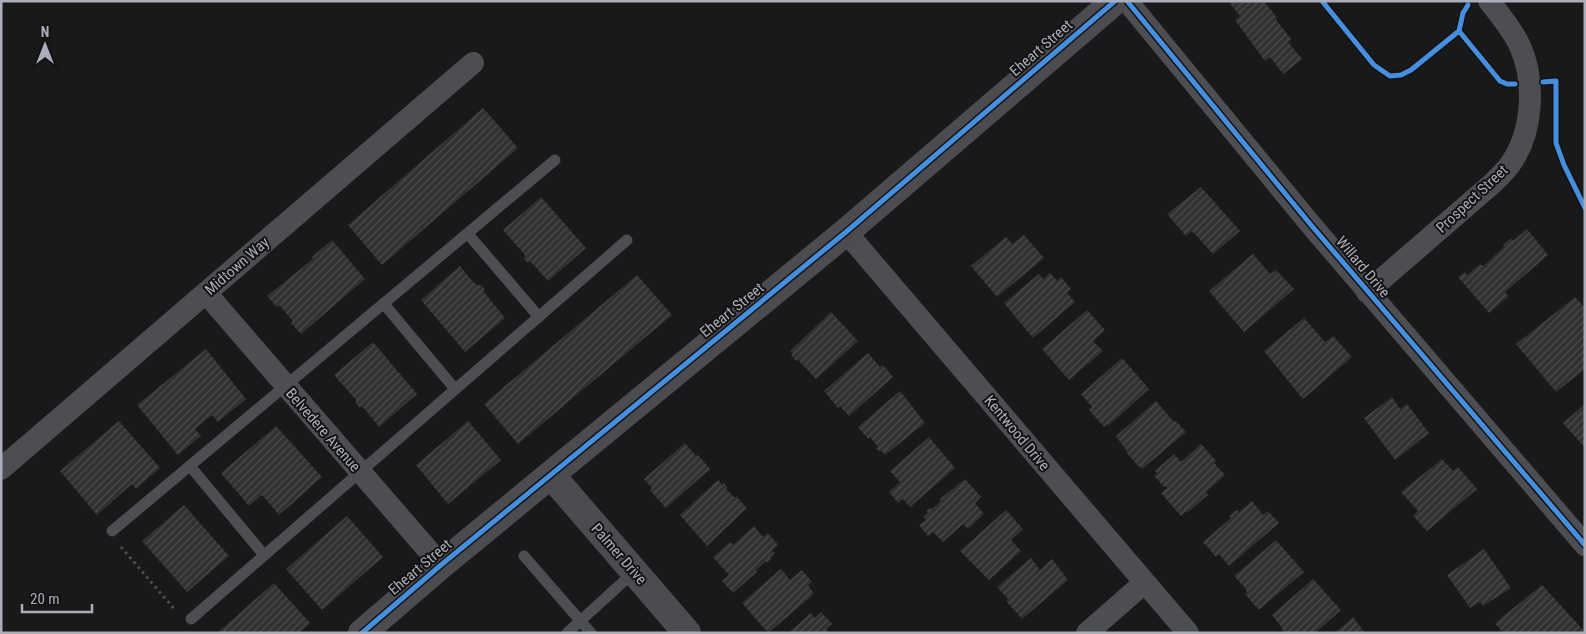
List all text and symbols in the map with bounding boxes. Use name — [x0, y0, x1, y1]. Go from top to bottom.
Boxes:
street label: Eheart Street — [1006, 16, 1076, 80]
north arrow — [20, 20, 70, 70]
text: N — [41, 24, 49, 40]
street label: Prospect Street — [1432, 161, 1512, 237]
street label: Midtown Way — [201, 233, 273, 299]
street label: Willard Drive — [1332, 233, 1394, 301]
street label: Eheart Street — [696, 279, 768, 341]
street label: Belvedere Avenue — [282, 385, 364, 475]
street label: Kentwood Drive — [980, 392, 1054, 474]
street label: Palmer Drive — [588, 520, 650, 588]
street label: Eheart Street — [385, 535, 455, 599]
scale bar — [22, 582, 92, 614]
text: 20 m — [30, 590, 60, 608]

